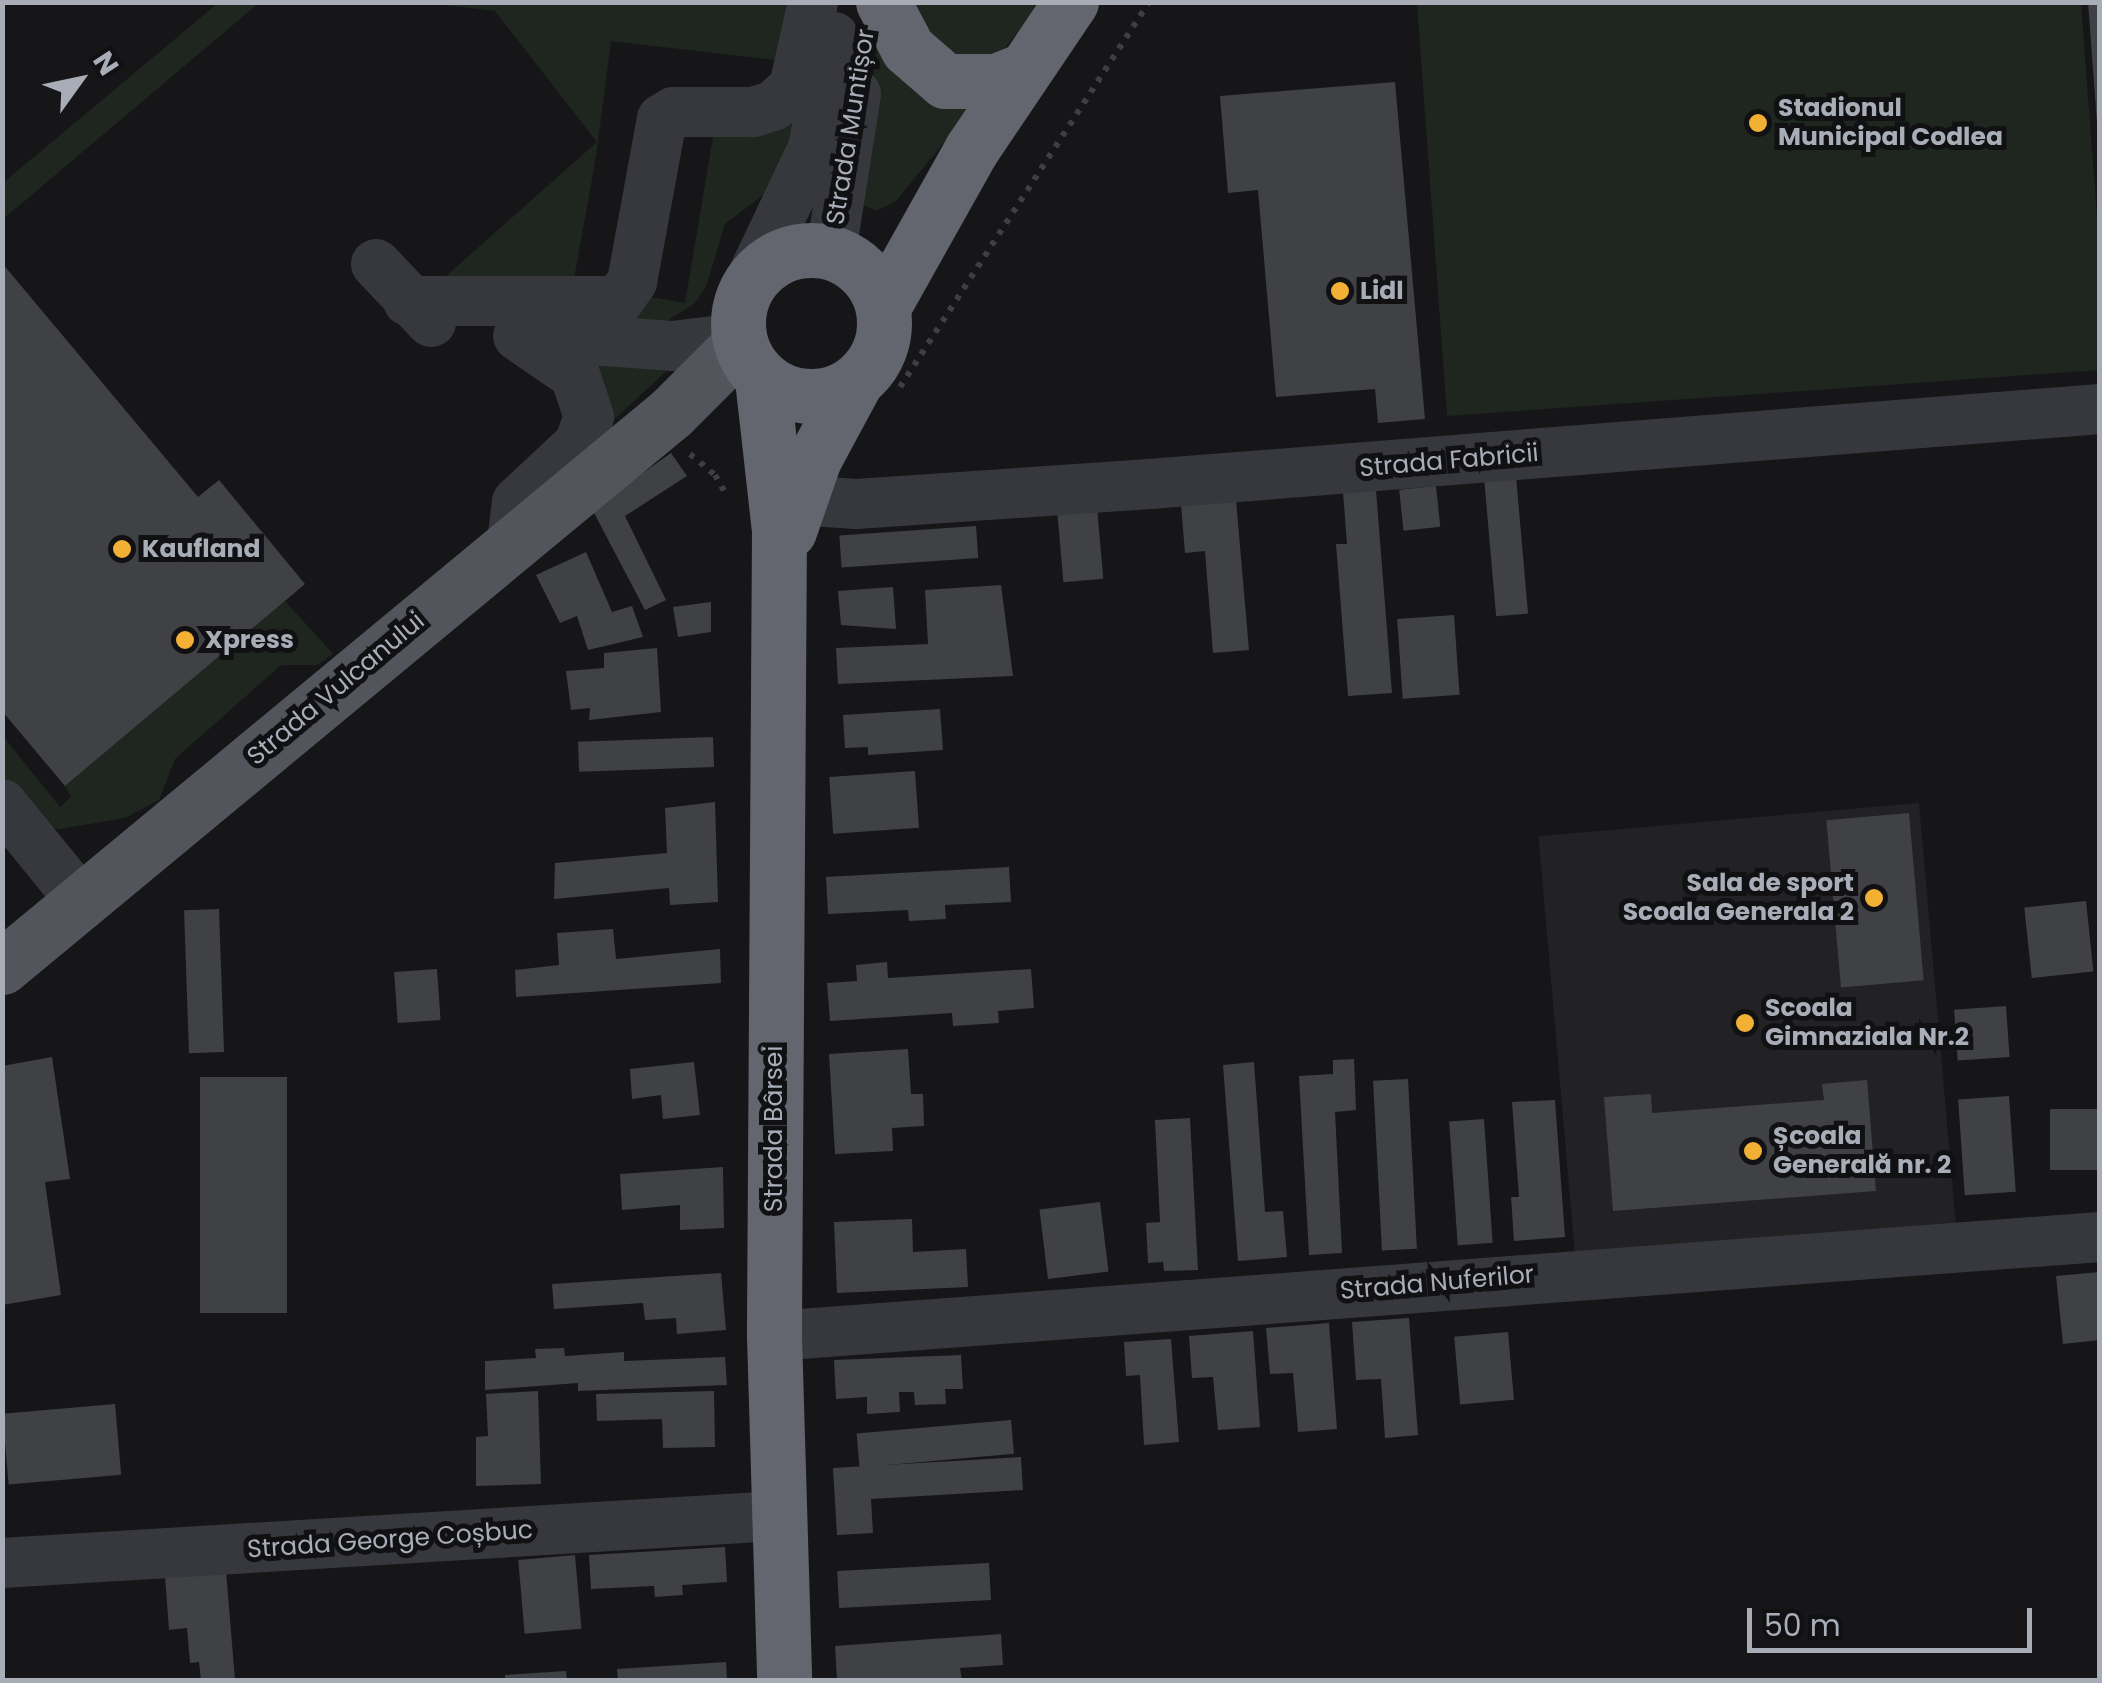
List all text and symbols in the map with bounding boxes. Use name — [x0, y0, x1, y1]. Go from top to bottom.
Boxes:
street label: Strada Muntișor — [821, 27, 881, 227]
north arrow — [30, 30, 130, 130]
text: N — [83, 44, 128, 83]
place label: Stadionul Municipal Codlea — [1778, 94, 2003, 153]
marker: Stadionul Municipal Codlea — [1747, 112, 1769, 134]
place label: Lidl — [1360, 276, 1404, 306]
marker: Lidl — [1329, 280, 1351, 302]
street label: Strada Fabricii — [1358, 438, 1540, 484]
place label: Kaufland — [142, 534, 260, 564]
marker: Kaufland — [111, 538, 133, 560]
street label: Strada Vulcanului — [241, 606, 431, 772]
place label: Xpress — [205, 625, 294, 655]
marker: Xpress — [174, 629, 196, 651]
place label: Sala de sport Scoala Generala 2 — [1623, 869, 1854, 928]
marker: Sala de sport Scoala Generala 2 — [1863, 887, 1885, 909]
place label: Scoala Gimnaziala Nr.2 — [1765, 994, 1969, 1053]
marker: Scoala Gimnaziala Nr.2 — [1734, 1012, 1756, 1034]
street label: Strada Bârsei — [759, 1046, 789, 1212]
place label: Școala Generală nr. 2 — [1773, 1122, 1951, 1181]
marker: Școala Generală nr. 2 — [1742, 1140, 1764, 1162]
street label: Strada Nuferilor — [1339, 1260, 1535, 1306]
street label: Strada George Coșbuc — [246, 1515, 534, 1565]
scale bar — [1752, 1588, 2037, 1650]
text: 50 m — [1764, 1604, 1841, 1647]

